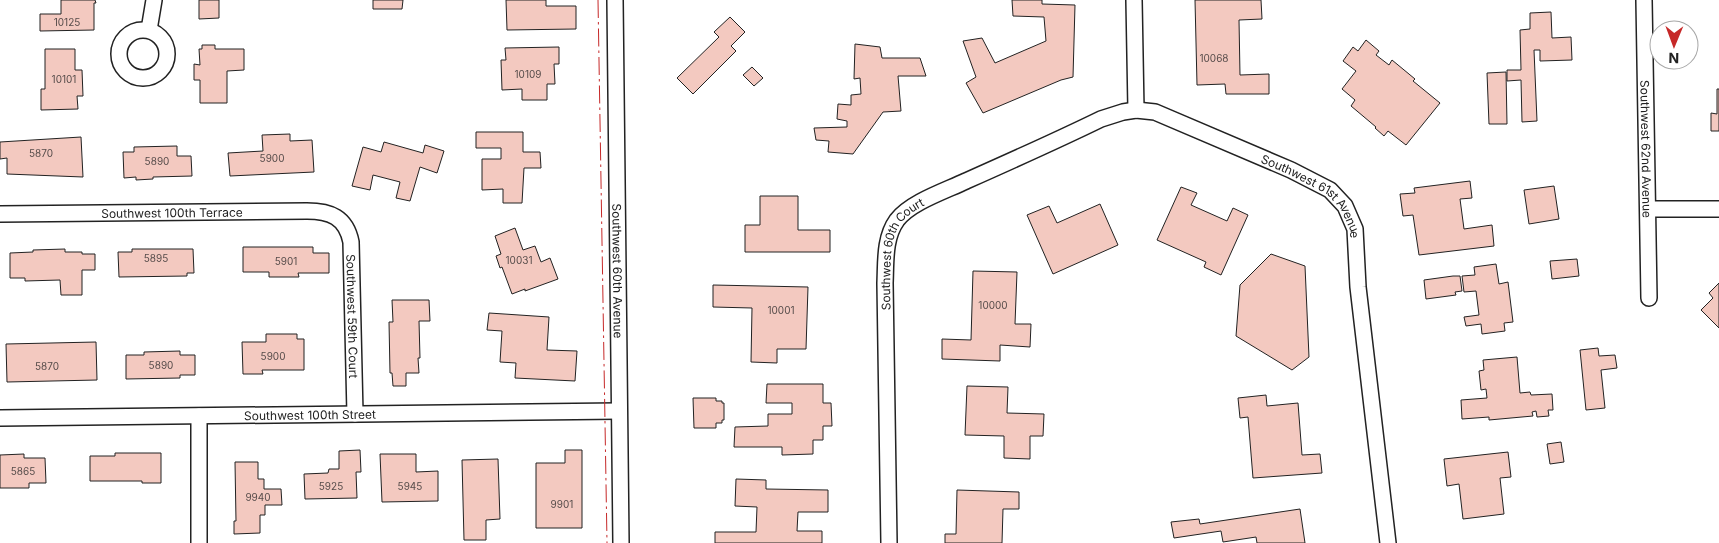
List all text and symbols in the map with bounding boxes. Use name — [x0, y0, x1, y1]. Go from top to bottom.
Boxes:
house number: 10125 — [54, 16, 80, 28]
north arrow — [1649, 20, 1699, 70]
text: N — [1668, 50, 1679, 67]
house number: 10068 — [1199, 52, 1229, 64]
house number: 10109 — [515, 68, 541, 80]
house number: 10101 — [52, 73, 76, 85]
street label: Southwest 62nd Avenue — [1638, 80, 1655, 218]
house number: 5870 — [29, 147, 53, 159]
street label: Southwest 61st Avenue — [1259, 151, 1363, 238]
house number: 5900 — [260, 152, 284, 164]
house number: 5890 — [145, 155, 169, 167]
street label: Southwest 60th Court — [877, 194, 926, 310]
street label: Southwest 60th Avenue — [610, 203, 626, 339]
street label: Southwest 100th Terrace — [101, 204, 243, 221]
house number: 5895 — [144, 252, 168, 264]
street label: Southwest 59th Court — [344, 254, 362, 379]
house number: 10031 — [506, 254, 532, 266]
house number: 5901 — [275, 255, 297, 267]
house number: 10000 — [978, 299, 1008, 311]
house number: 10001 — [767, 304, 795, 316]
house number: 5900 — [261, 350, 285, 362]
house number: 5890 — [149, 359, 173, 371]
house number: 5870 — [35, 360, 59, 372]
street label: Southwest 100th Street — [244, 406, 376, 423]
house number: 5865 — [11, 465, 35, 477]
house number: 5925 — [319, 480, 343, 492]
house number: 5945 — [398, 480, 422, 492]
house number: 9940 — [245, 491, 271, 503]
house number: 9901 — [551, 498, 573, 510]

